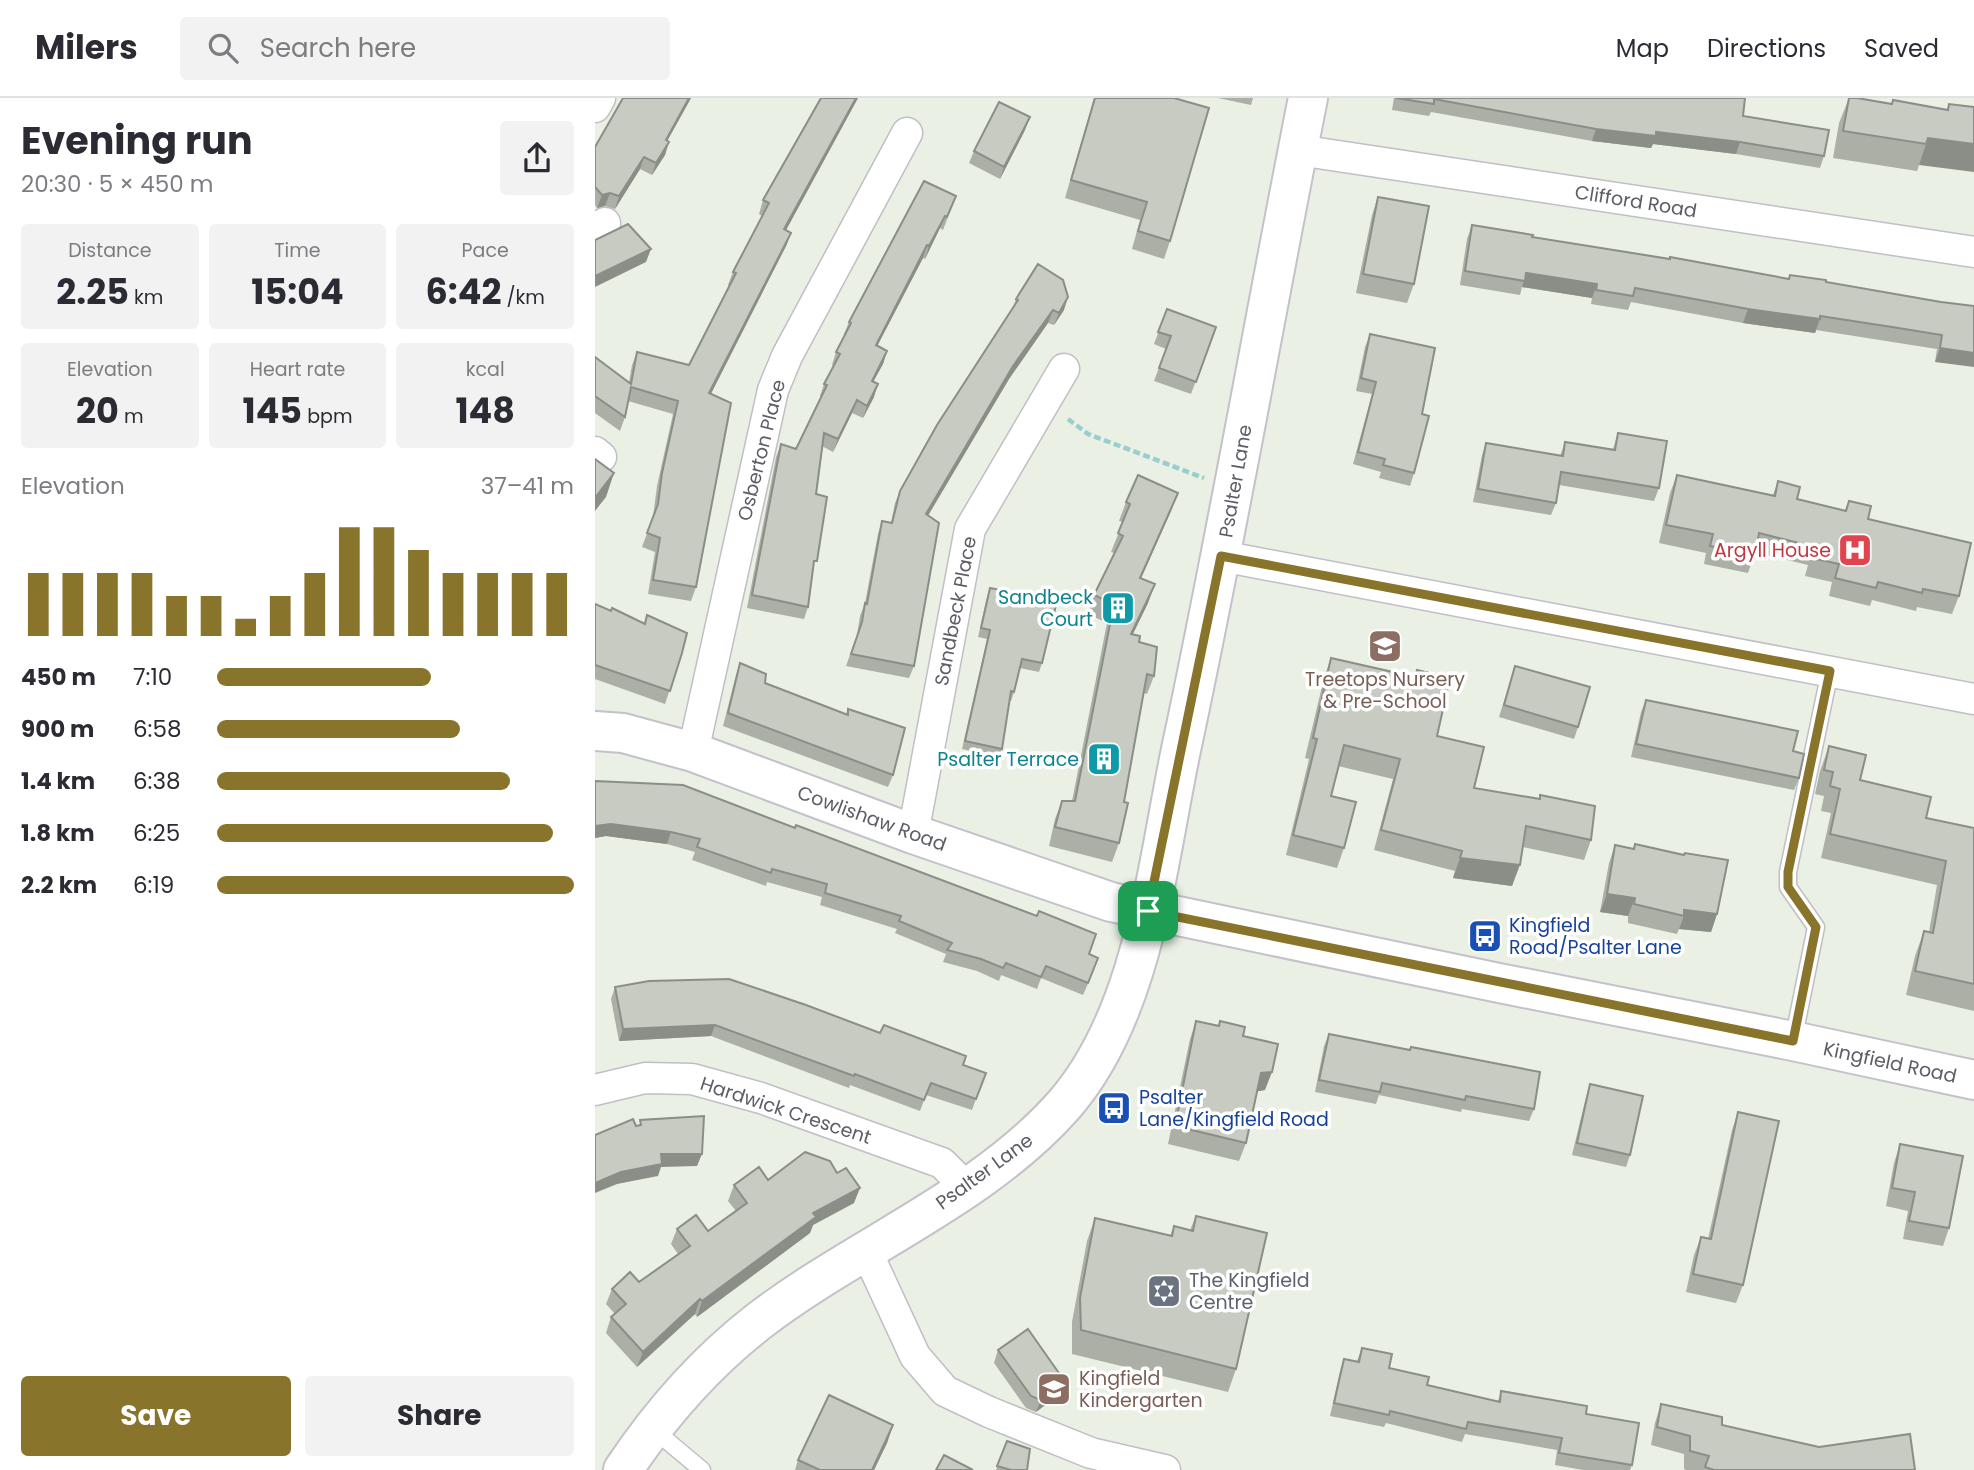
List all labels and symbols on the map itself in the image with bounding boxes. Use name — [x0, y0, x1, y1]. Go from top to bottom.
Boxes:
street label: Clifford Road — [1573, 179, 1699, 224]
street label: Osberton Place — [731, 377, 792, 524]
street label: Psalter Lane — [1212, 422, 1259, 540]
hospital icon: Argyll House — [1836, 531, 1874, 569]
street label: Sandbeck Place — [928, 534, 983, 688]
place label: Argyll House — [1714, 537, 1831, 564]
place label: Sandbeck Court — [998, 584, 1093, 633]
building icon: Sandbeck Court — [1099, 589, 1137, 627]
school or university icon: Treetops Nursery & Pre-School — [1366, 627, 1404, 665]
place label: Treetops Nursery & Pre-School — [1305, 666, 1465, 715]
building icon: Psalter Terrace — [1085, 740, 1123, 778]
place label: Psalter Terrace — [937, 746, 1079, 773]
street label: Cowlishaw Road — [794, 779, 950, 858]
pin — [1118, 881, 1178, 941]
place label: Kingfield Road/Psalter Lane — [1509, 912, 1682, 961]
bus stop icon: Kingfield Road/Psalter Lane — [1466, 917, 1504, 955]
street label: Kingfield Road — [1821, 1035, 1959, 1090]
street label: Hardwick Crescent — [697, 1070, 875, 1151]
place label: Psalter Lane/Kingfield Road — [1139, 1084, 1329, 1133]
bus stop icon: Psalter Lane/Kingfield Road — [1095, 1089, 1133, 1127]
street label: Psalter Lane — [930, 1127, 1038, 1216]
place label: The Kingfield Centre — [1189, 1267, 1310, 1316]
synagogue icon: The Kingfield Centre — [1145, 1272, 1183, 1310]
place label: Kingfield Kindergarten — [1079, 1365, 1203, 1414]
school or university icon: Kingfield Kindergarten — [1035, 1370, 1073, 1408]

